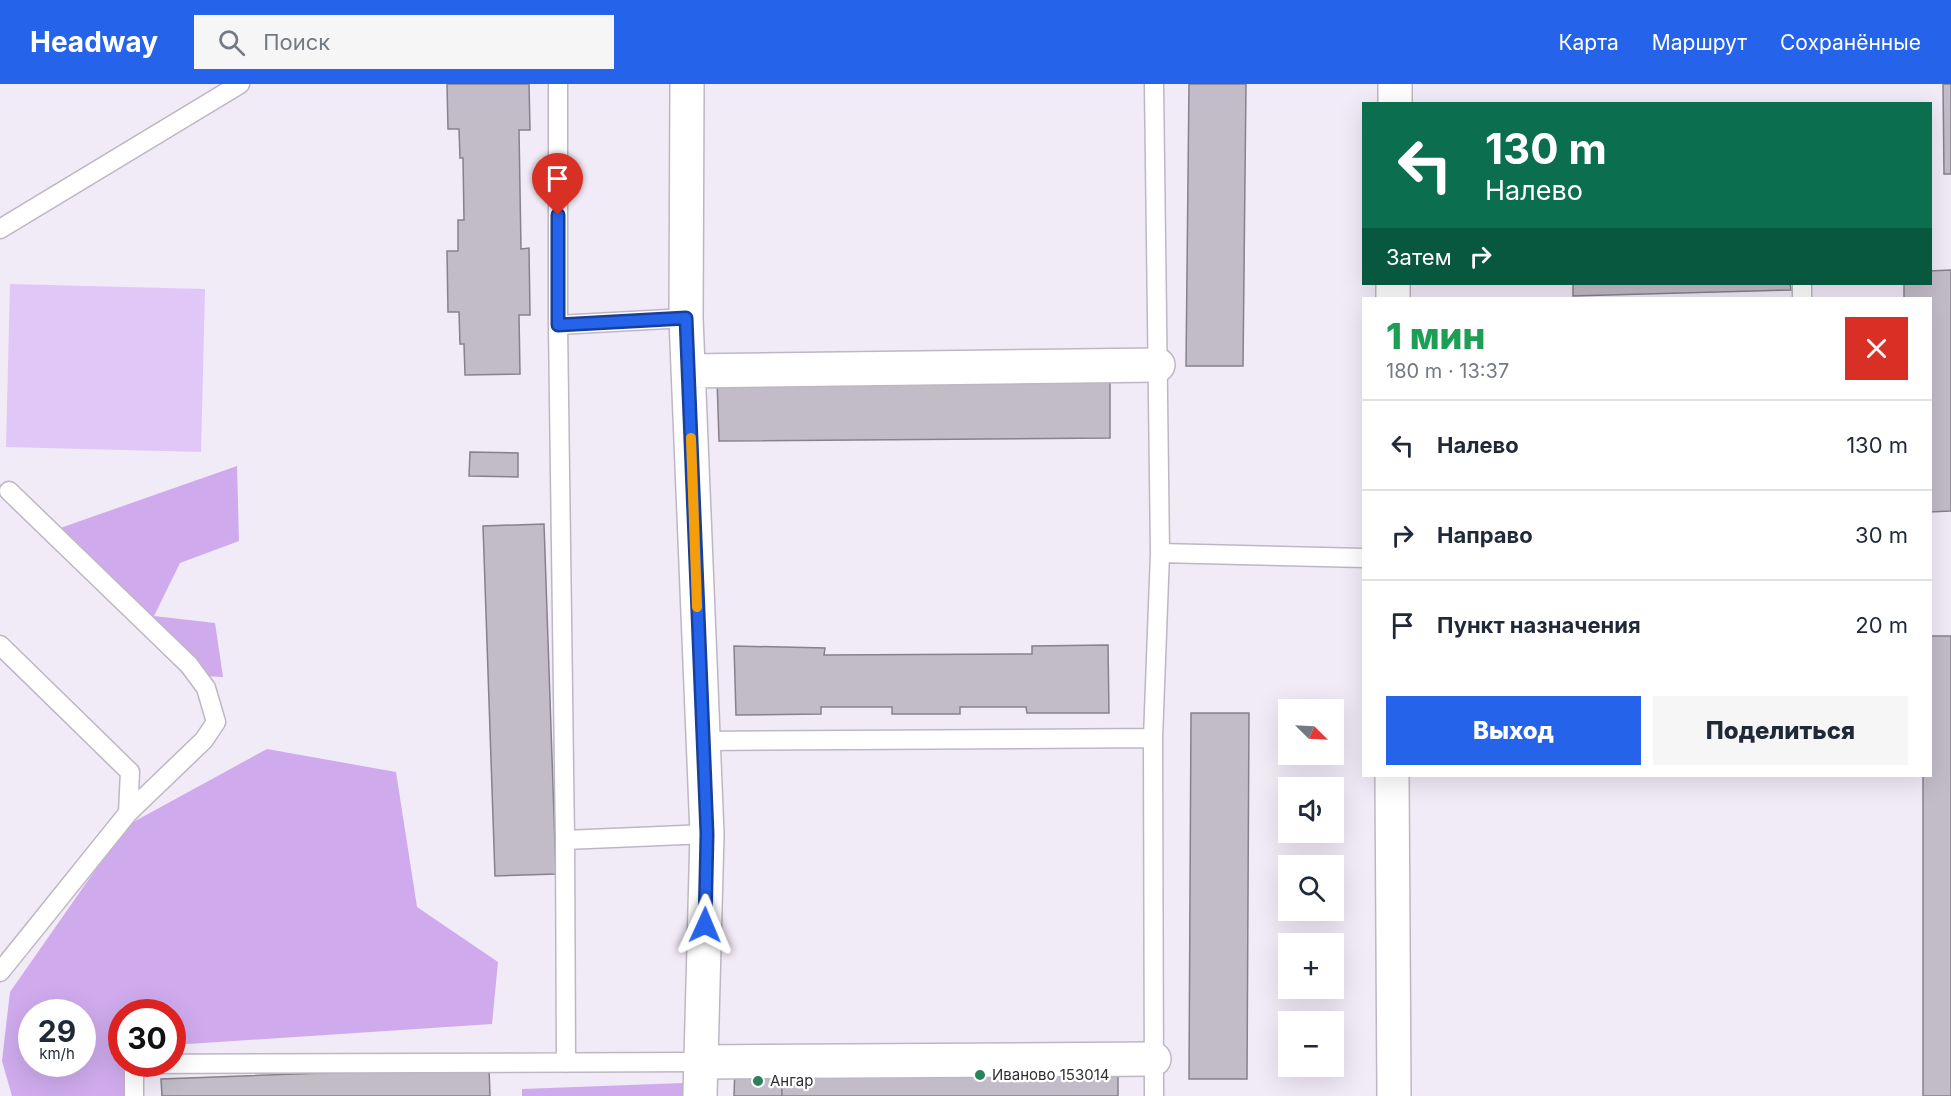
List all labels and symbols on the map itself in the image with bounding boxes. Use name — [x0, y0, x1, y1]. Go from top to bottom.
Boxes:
pin — [532, 153, 583, 215]
north arrow — [1278, 699, 1344, 765]
position arrow — [673, 893, 737, 957]
speed limit sign: 30 — [108, 999, 186, 1077]
place label: Иваново 153014 — [992, 1065, 1110, 1084]
marker: Иваново 153014 — [973, 1068, 987, 1082]
place label: Ангар — [770, 1071, 813, 1090]
marker: Ангар — [751, 1074, 765, 1088]

